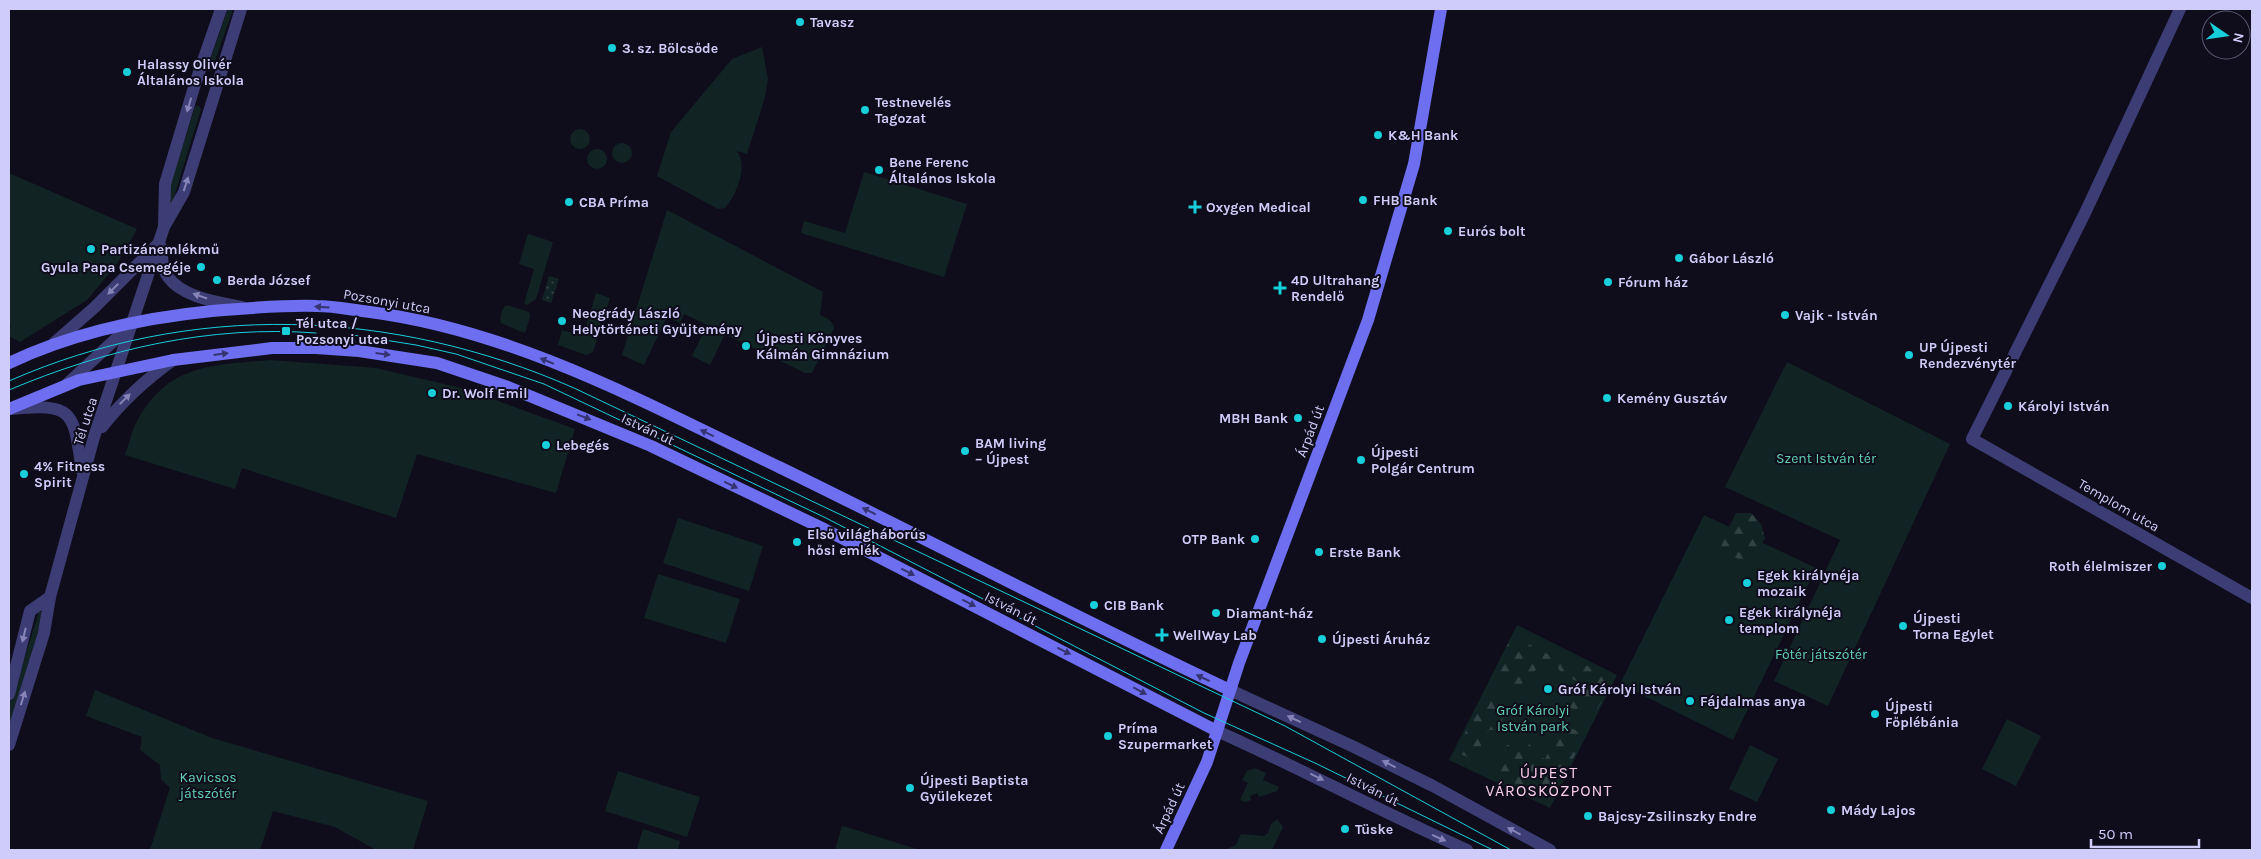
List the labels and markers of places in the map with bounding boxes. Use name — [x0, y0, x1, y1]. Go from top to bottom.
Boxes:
place label: Tavasz — [810, 14, 854, 31]
marker: Tavasz — [794, 16, 806, 28]
place label: 3. sz. Bölcsőde — [622, 40, 718, 57]
marker: 3. sz. Bölcsőde — [606, 42, 618, 54]
place label: Halassy Olivér Általános Iskola — [137, 56, 244, 89]
marker: Halassy Olivér Általános Iskola — [121, 66, 133, 78]
place label: Testnevelés Tagozat — [875, 94, 952, 127]
marker: Testnevelés Tagozat — [859, 104, 871, 116]
place label: K&H Bank — [1388, 127, 1459, 144]
marker: K&H Bank — [1372, 129, 1384, 141]
place label: Bene Ferenc Általános Iskola — [889, 154, 996, 187]
marker: Bene Ferenc Általános Iskola — [873, 164, 885, 176]
place label: FHB Bank — [1373, 192, 1438, 209]
place label: CBA Príma — [579, 194, 649, 211]
marker: FHB Bank — [1357, 194, 1369, 206]
marker: CBA Príma — [563, 196, 575, 208]
place label: Oxygen Medical — [1206, 199, 1311, 216]
marker: Oxygen Medical — [1188, 200, 1202, 214]
place label: Eurós bolt — [1458, 223, 1526, 240]
marker: Eurós bolt — [1442, 225, 1454, 237]
place label: Partizánemlékmű — [101, 241, 220, 258]
marker: Partizánemlékmű — [85, 243, 97, 255]
place label: Gábor László — [1689, 250, 1774, 267]
marker: Gábor László — [1673, 252, 1685, 264]
place label: Gyula Papa Csemegéje — [41, 259, 191, 276]
marker: Gyula Papa Csemegéje — [195, 261, 207, 273]
place label: Berda József — [227, 272, 311, 289]
place label: 4D Ultrahang Rendelő — [1291, 272, 1379, 305]
marker: Berda József — [211, 274, 223, 286]
place label: Fórum ház — [1618, 274, 1688, 291]
marker: Fórum ház — [1602, 276, 1614, 288]
marker: 4D Ultrahang Rendelő — [1273, 281, 1287, 295]
place label: Neogrády László Helytörténeti Gyűjtemény — [572, 305, 742, 338]
place label: Vajk - István — [1795, 307, 1878, 324]
marker: Vajk - István — [1779, 309, 1791, 321]
place label: Tél utca / Pozsonyi utca — [296, 315, 388, 348]
marker: Neogrády László Helytörténeti Gyűjtemény — [556, 315, 568, 327]
marker: Tél utca / Pozsonyi utca — [280, 325, 292, 337]
place label: Újpesti Könyves Kálmán Gimnázium — [756, 329, 889, 363]
place label: UP Újpesti Rendezvénytér — [1919, 338, 2016, 372]
marker: Újpesti Könyves Kálmán Gimnázium — [740, 340, 752, 352]
marker: UP Újpesti Rendezvénytér — [1903, 349, 1915, 361]
place label: Dr. Wolf Emil — [442, 385, 528, 402]
marker: Dr. Wolf Emil — [426, 387, 438, 399]
place label: Kemény Gusztáv — [1617, 390, 1728, 407]
marker: Kemény Gusztáv — [1601, 392, 1613, 404]
place label: Károlyi István — [2018, 398, 2110, 415]
marker: Károlyi István — [2002, 400, 2014, 412]
place label: MBH Bank — [1219, 410, 1289, 427]
marker: MBH Bank — [1292, 412, 1304, 424]
place label: BAM living – Újpest — [975, 435, 1046, 468]
place label: Lebegés — [556, 437, 609, 454]
marker: Lebegés — [540, 439, 552, 451]
place label: Újpesti Polgár Centrum — [1371, 443, 1475, 477]
marker: BAM living – Újpest — [959, 445, 971, 457]
marker: Újpesti Polgár Centrum — [1355, 454, 1367, 466]
place label: 4% Fitness Spirit — [34, 458, 105, 491]
marker: 4% Fitness Spirit — [18, 468, 30, 480]
place label: Első világháborús hősi emlék — [807, 526, 926, 559]
place label: OTP Bank — [1182, 531, 1246, 548]
marker: OTP Bank — [1249, 533, 1261, 545]
marker: Első világháborús hősi emlék — [791, 536, 803, 548]
place label: Erste Bank — [1329, 544, 1402, 561]
marker: Erste Bank — [1313, 546, 1325, 558]
place label: Roth élelmiszer — [2049, 558, 2152, 575]
marker: Roth élelmiszer — [2156, 560, 2168, 572]
place label: Egek királynéja mozaik — [1757, 567, 1860, 600]
marker: Egek királynéja mozaik — [1741, 577, 1753, 589]
place label: CIB Bank — [1104, 597, 1165, 614]
marker: CIB Bank — [1088, 599, 1100, 611]
place label: Egek királynéja templom — [1739, 604, 1842, 637]
place label: Diamant-ház — [1226, 605, 1313, 622]
marker: Diamant-ház — [1210, 607, 1222, 619]
place label: Újpesti Torna Egylet — [1913, 609, 1994, 643]
marker: Egek királynéja templom — [1723, 614, 1735, 626]
marker: Újpesti Torna Egylet — [1897, 620, 1909, 632]
place label: WellWay Lab — [1173, 627, 1257, 644]
marker: WellWay Lab — [1155, 628, 1169, 642]
place label: Újpesti Áruház — [1332, 630, 1430, 648]
marker: Újpesti Áruház — [1316, 633, 1328, 645]
place label: Gróf Károlyi István — [1558, 681, 1681, 698]
marker: Gróf Károlyi István — [1542, 683, 1554, 695]
place label: Fájdalmas anya — [1700, 693, 1806, 710]
marker: Fájdalmas anya — [1684, 695, 1696, 707]
place label: Újpesti Főplébánia — [1885, 697, 1959, 731]
marker: Újpesti Főplébánia — [1869, 708, 1881, 720]
place label: Príma Szupermarket — [1118, 720, 1213, 753]
marker: Príma Szupermarket — [1102, 730, 1114, 742]
place label: Újpesti Baptista Gyülekezet — [920, 771, 1028, 805]
marker: Újpesti Baptista Gyülekezet — [904, 782, 916, 794]
place label: Mády Lajos — [1841, 802, 1916, 819]
marker: Mády Lajos — [1825, 804, 1837, 816]
place label: Bajcsy-Zsilinszky Endre — [1598, 808, 1757, 825]
marker: Bajcsy-Zsilinszky Endre — [1582, 810, 1594, 822]
place label: Tüske — [1355, 821, 1393, 838]
marker: Tüske — [1339, 823, 1351, 835]

